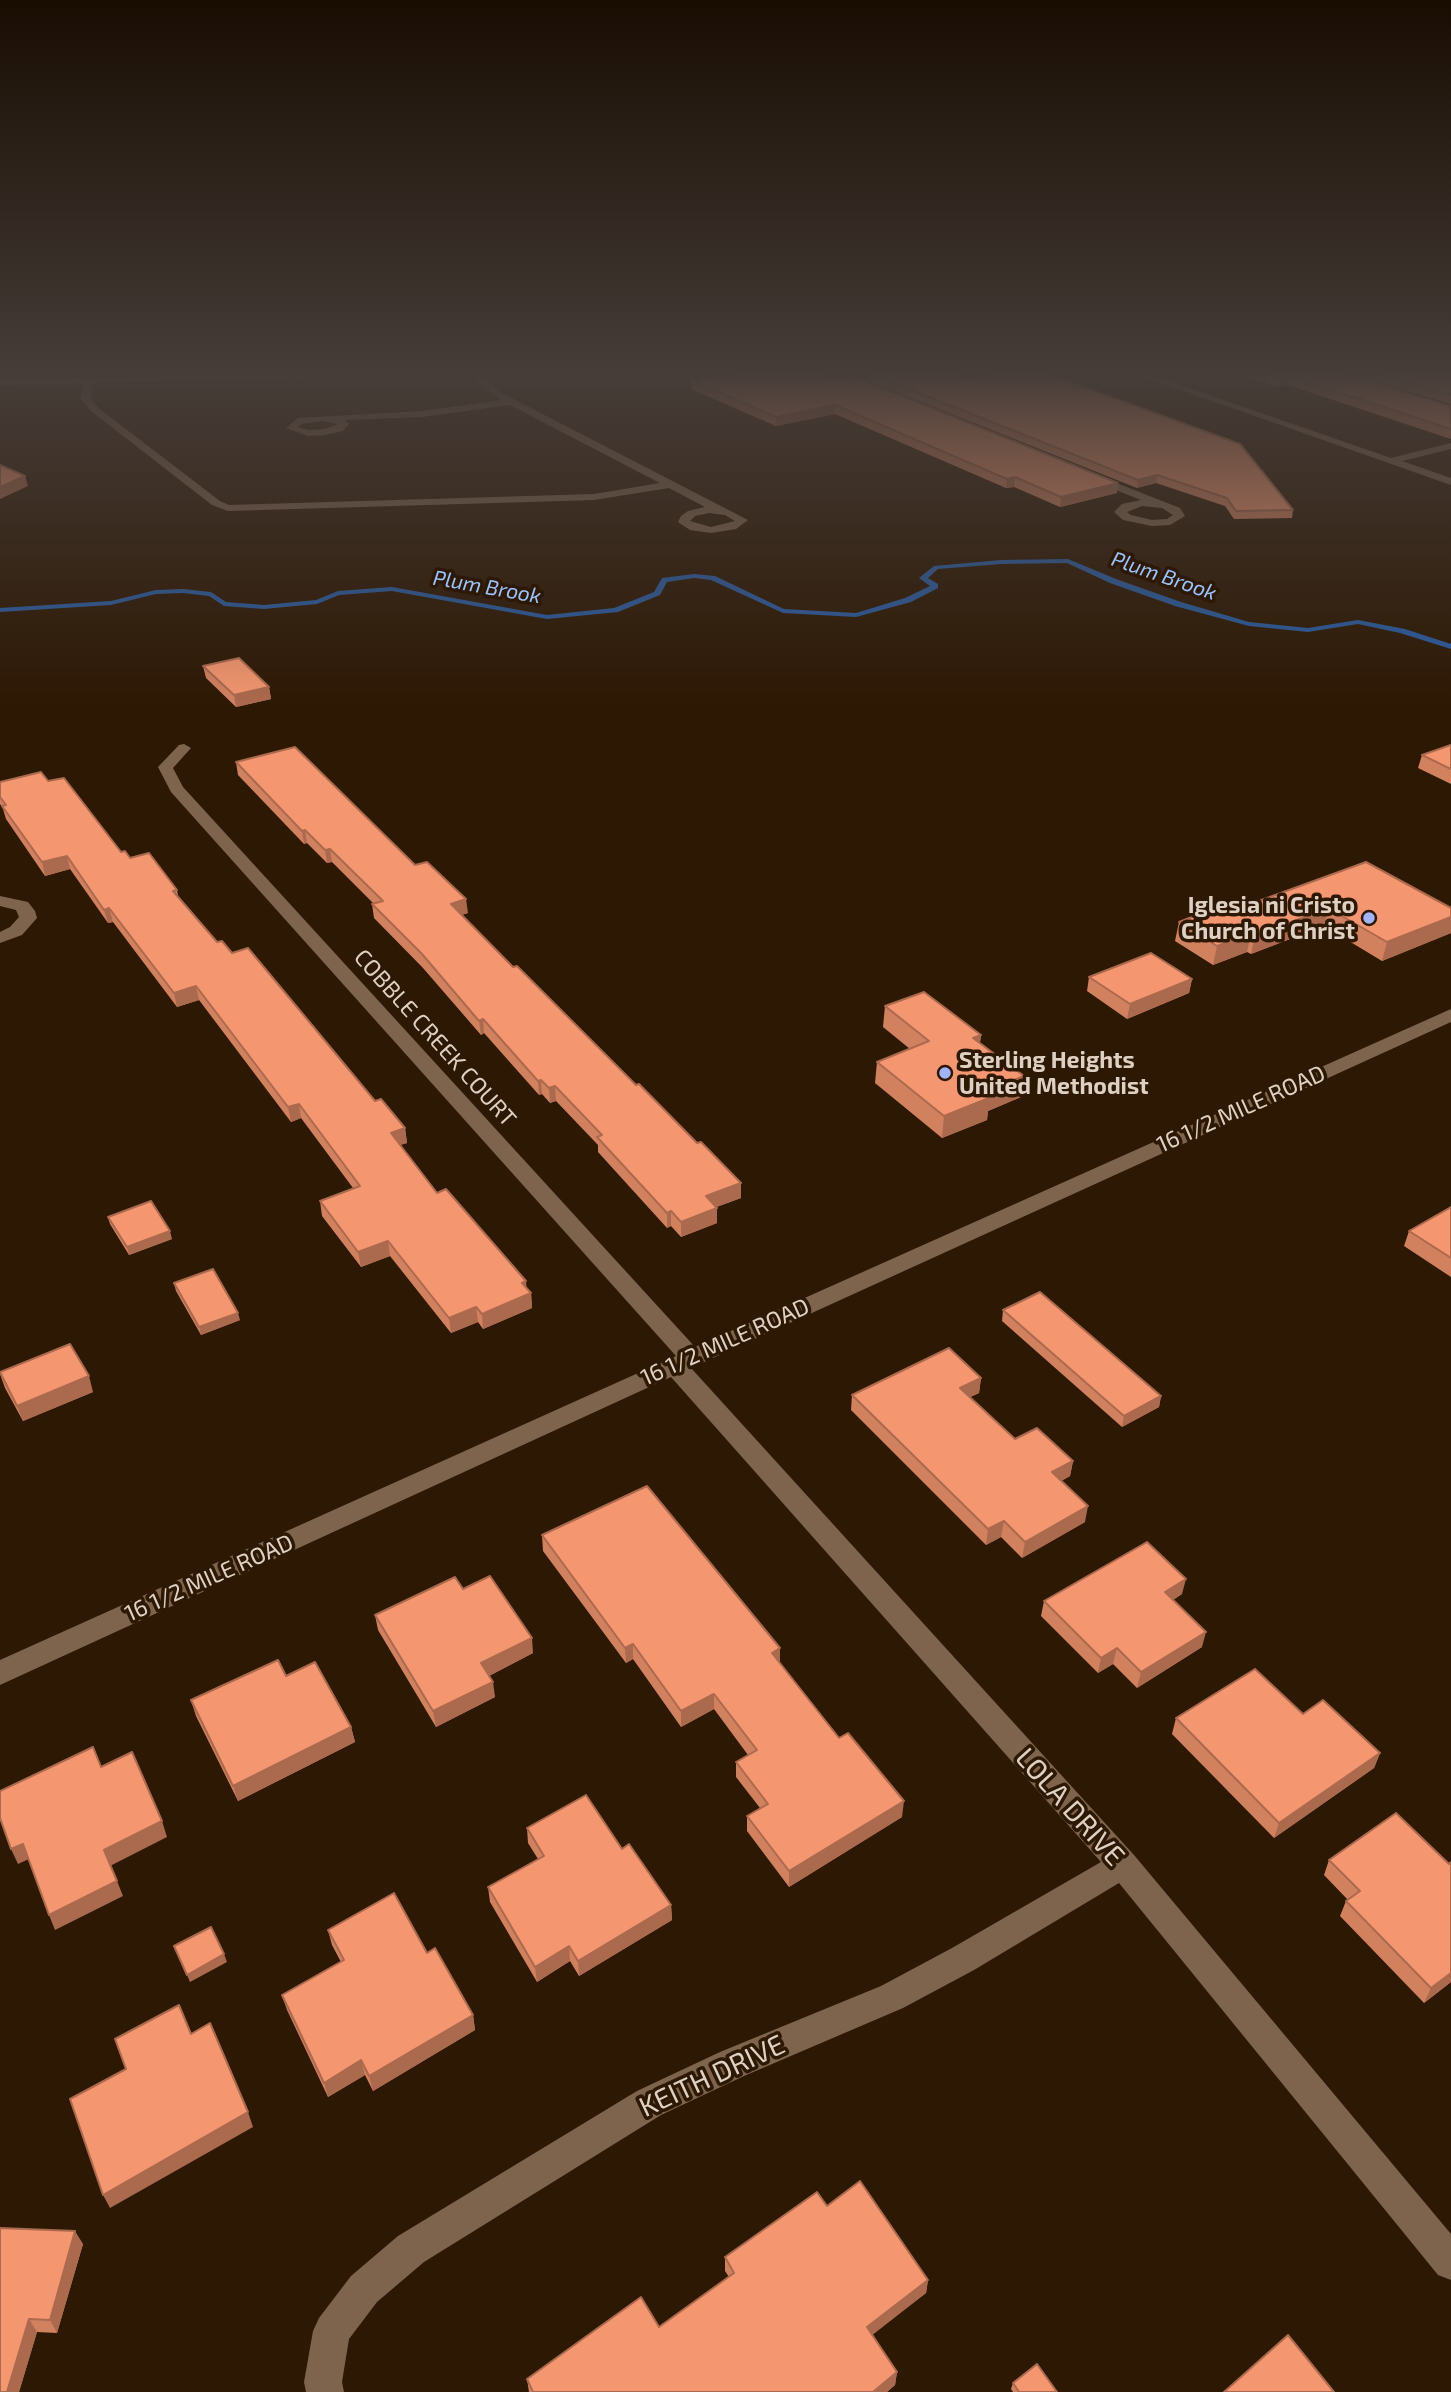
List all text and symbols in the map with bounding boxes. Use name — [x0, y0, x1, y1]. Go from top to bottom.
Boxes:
water label: Plum Brook — [1108, 546, 1220, 606]
water label: Plum Brook — [431, 565, 543, 609]
place label: Iglesia ni Cristo Church of Christ — [1181, 891, 1355, 945]
marker: Iglesia ni Cristo Church of Christ — [1361, 910, 1377, 926]
street label: COBBLE CREEK COURT — [348, 944, 522, 1132]
place label: Sterling Heights United Methodist — [959, 1046, 1149, 1100]
street label: 16 1/2 MILE ROAD — [1152, 1059, 1330, 1159]
marker: Sterling Heights United Methodist — [937, 1065, 953, 1081]
street label: 16 1/2 MILE ROAD — [636, 1292, 814, 1392]
street label: 16 1/2 MILE ROAD — [120, 1528, 298, 1628]
street label: LOLA DRIVE — [1008, 1741, 1132, 1873]
street label: KEITH DRIVE — [634, 2028, 790, 2124]

